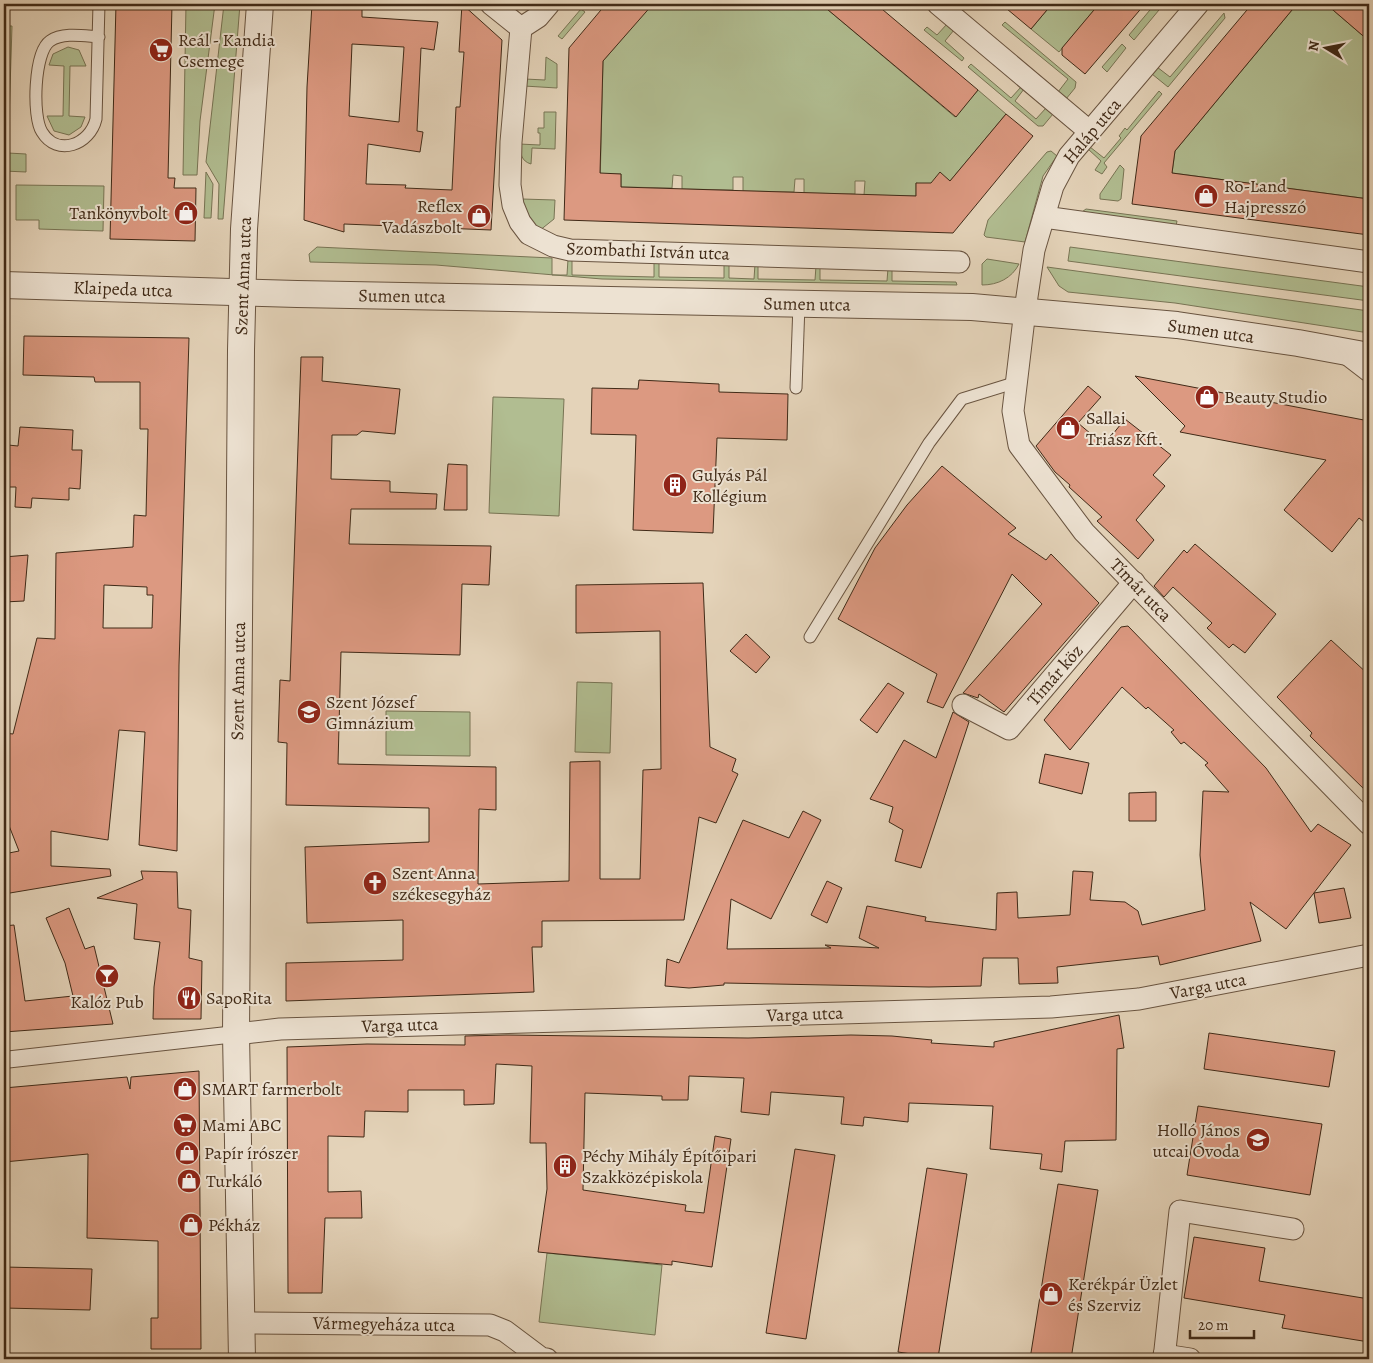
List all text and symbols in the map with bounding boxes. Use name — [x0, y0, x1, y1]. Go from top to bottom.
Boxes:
north arrow — [1300, 22, 1350, 72]
place label: Reál - Kandia Csemege — [178, 28, 276, 73]
supermarket icon: Reál - Kandia Csemege — [148, 37, 174, 63]
text: N — [1303, 39, 1324, 53]
street label: Haláp utca — [1057, 93, 1127, 169]
place label: Ro-Land Hajpresszó — [1224, 174, 1306, 219]
shop icon: Ro-Land Hajpresszó — [1193, 183, 1219, 209]
place label: Reflex Vadászbolt — [381, 194, 462, 239]
shop icon: Tankönyvbolt — [173, 200, 199, 226]
place label: Tankönyvbolt — [69, 201, 168, 225]
shop icon: Reflex Vadászbolt — [466, 203, 492, 229]
street label: Szent Anna utca — [229, 216, 257, 336]
street label: Szombathi István utca — [566, 236, 731, 266]
street label: Klaipeda utca — [73, 275, 174, 303]
street label: Sumen utca — [358, 283, 446, 309]
street label: Sumen utca — [763, 291, 851, 317]
street label: Sumen utca — [1166, 313, 1256, 349]
shop icon: Beauty Studio — [1194, 384, 1220, 410]
place label: Beauty Studio — [1224, 385, 1327, 409]
place label: Sallai Triász Kft. — [1086, 406, 1163, 451]
shop icon: Sallai Triász Kft. — [1055, 415, 1081, 441]
place label: Gulyás Pál Kollégium — [692, 463, 768, 508]
building icon: Gulyás Pál Kollégium — [662, 472, 688, 498]
street label: Tímár utca — [1105, 553, 1178, 627]
street label: Szent Anna utca — [225, 621, 251, 741]
street label: Tímár köz — [1022, 639, 1088, 711]
place label: Szent József Gimnázium — [326, 690, 418, 735]
school or university icon: Szent József Gimnázium — [296, 699, 322, 725]
place label: Szent Anna székesegyház — [392, 861, 491, 906]
church icon: Szent Anna székesegyház — [362, 870, 388, 896]
bar icon: Kalóz Pub — [94, 963, 120, 989]
street label: Varga utca — [1167, 967, 1249, 1005]
restaurant icon: SapoRita — [176, 985, 202, 1011]
place label: SapoRita — [206, 986, 273, 1010]
place label: Kalóz Pub — [70, 990, 144, 1014]
street label: Varga utca — [765, 1001, 845, 1027]
street label: Varga utca — [360, 1012, 440, 1038]
shop icon: SMART farmerbolt — [172, 1076, 198, 1102]
place label: SMART farmerbolt — [202, 1077, 341, 1101]
supermarket icon: Mami ABC — [172, 1112, 198, 1138]
place label: Mami ABC — [202, 1113, 282, 1137]
place label: Holló János utcai Óvoda — [1152, 1118, 1241, 1163]
school or university icon: Holló János utcai Óvoda — [1245, 1127, 1271, 1153]
shop icon: Papír írószer — [174, 1140, 200, 1166]
place label: Papír írószer — [204, 1141, 298, 1165]
place label: Péchy Mihály Építőipari Szakközépiskola — [582, 1144, 757, 1189]
building icon: Péchy Mihály Építőipari Szakközépiskola — [552, 1153, 578, 1179]
shop icon: Turkáló — [176, 1168, 202, 1194]
place label: Turkáló — [206, 1169, 262, 1193]
shop icon: Pékház — [178, 1212, 204, 1238]
place label: Pékház — [208, 1213, 260, 1237]
place label: Kerékpár Üzlet és Szerviz — [1068, 1272, 1178, 1317]
shop icon: Kerékpár Üzlet és Szerviz — [1038, 1281, 1064, 1307]
scale bar — [1190, 1308, 1254, 1340]
street label: Vármegyeháza utca — [312, 1311, 456, 1337]
text: 20 m — [1198, 1315, 1229, 1335]

